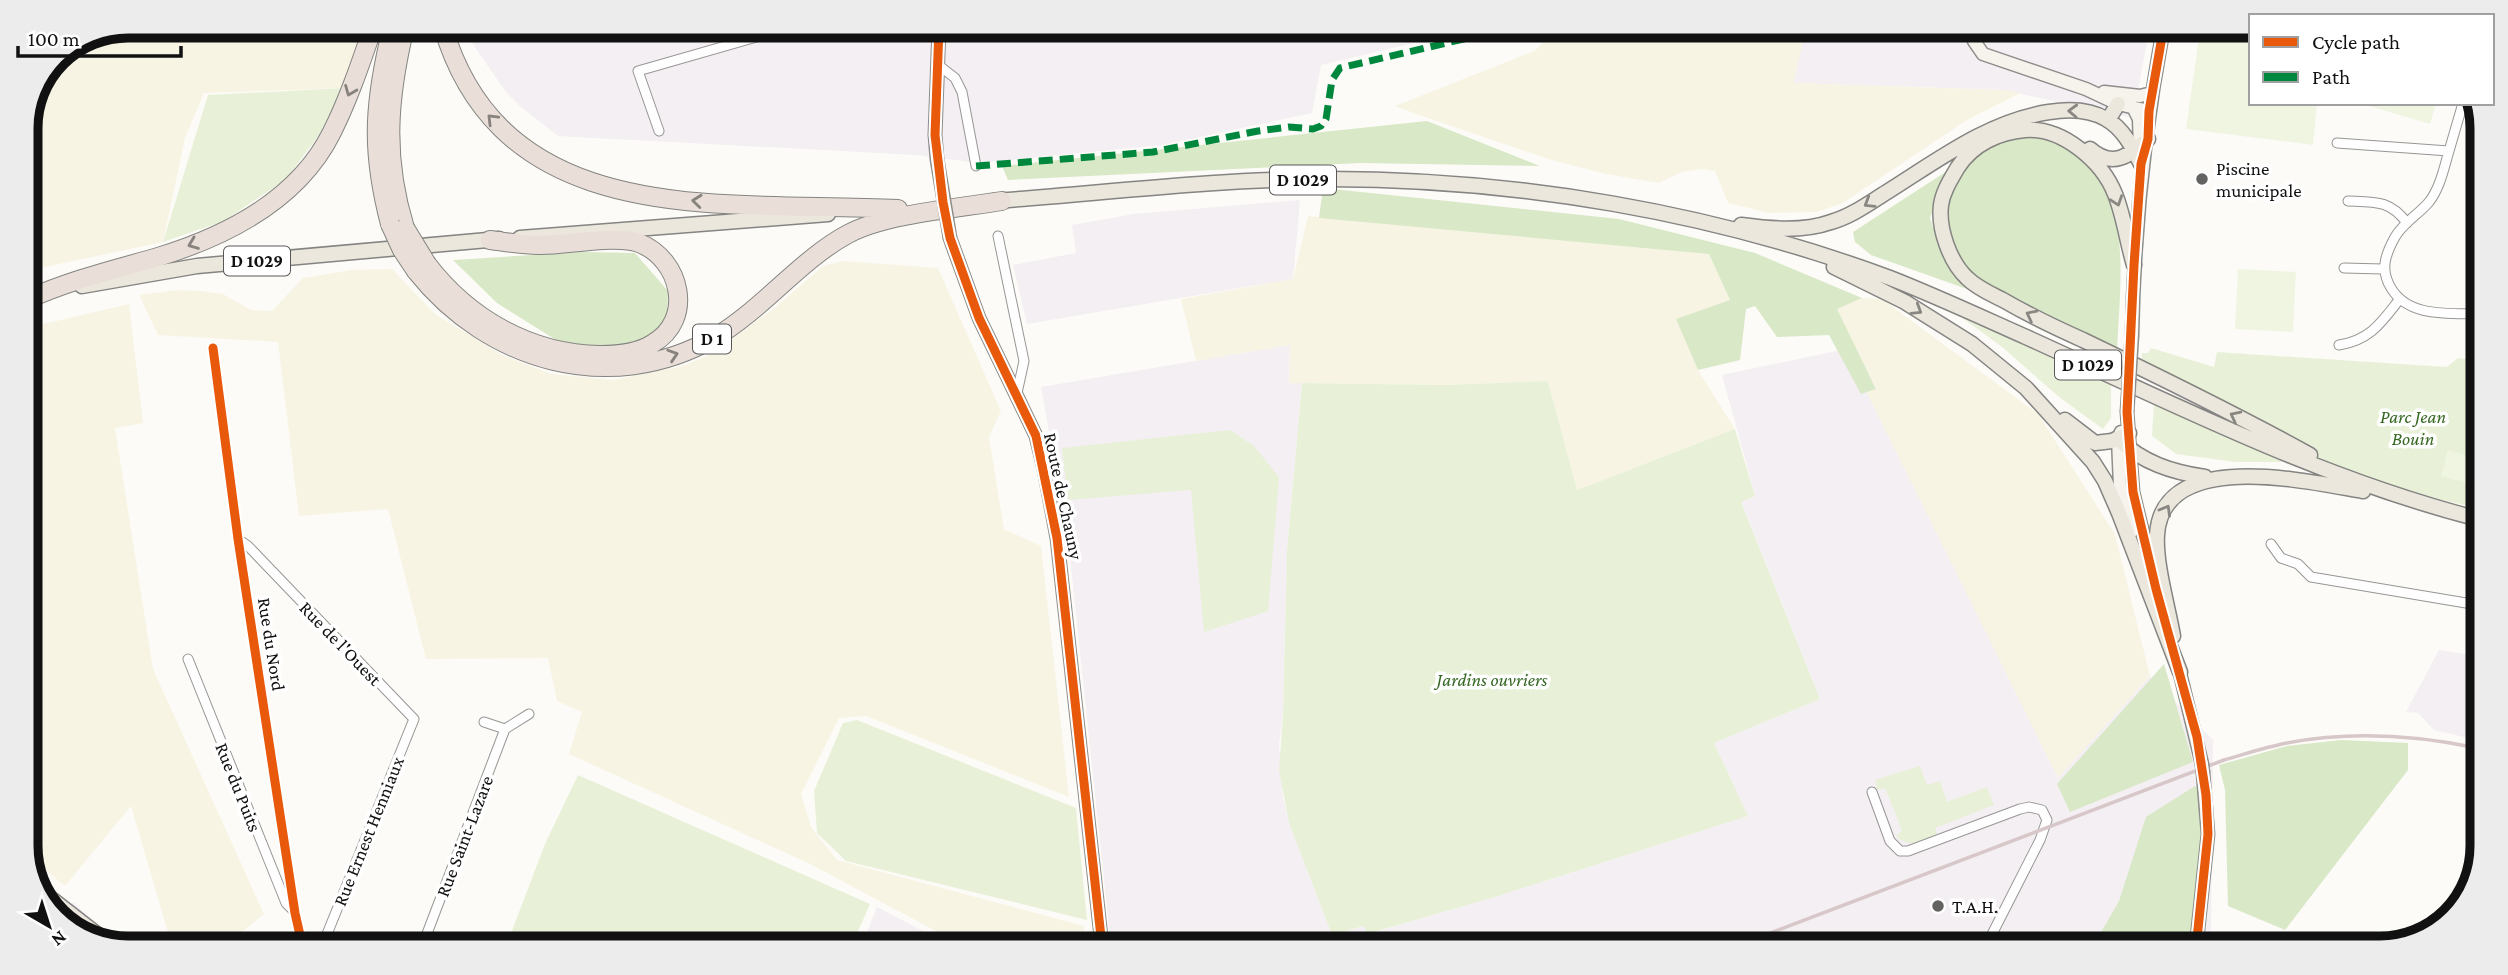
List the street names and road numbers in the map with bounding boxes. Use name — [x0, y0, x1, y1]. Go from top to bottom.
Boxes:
road number: D 1029 — [1270, 166, 1336, 195]
road number: D 1029 — [224, 246, 290, 276]
road number: D 1 — [693, 324, 731, 354]
road number: D 1029 — [2055, 351, 2121, 380]
street label: Route de Chauny — [1040, 431, 1087, 562]
street label: Rue du Nord — [254, 596, 289, 692]
street label: Rue de l'Ouest — [295, 597, 386, 690]
street label: Rue du Puits — [211, 740, 266, 835]
street label: Rue Ernest Henniaux — [329, 753, 408, 909]
street label: Rue Saint-Lazare — [432, 773, 497, 900]

